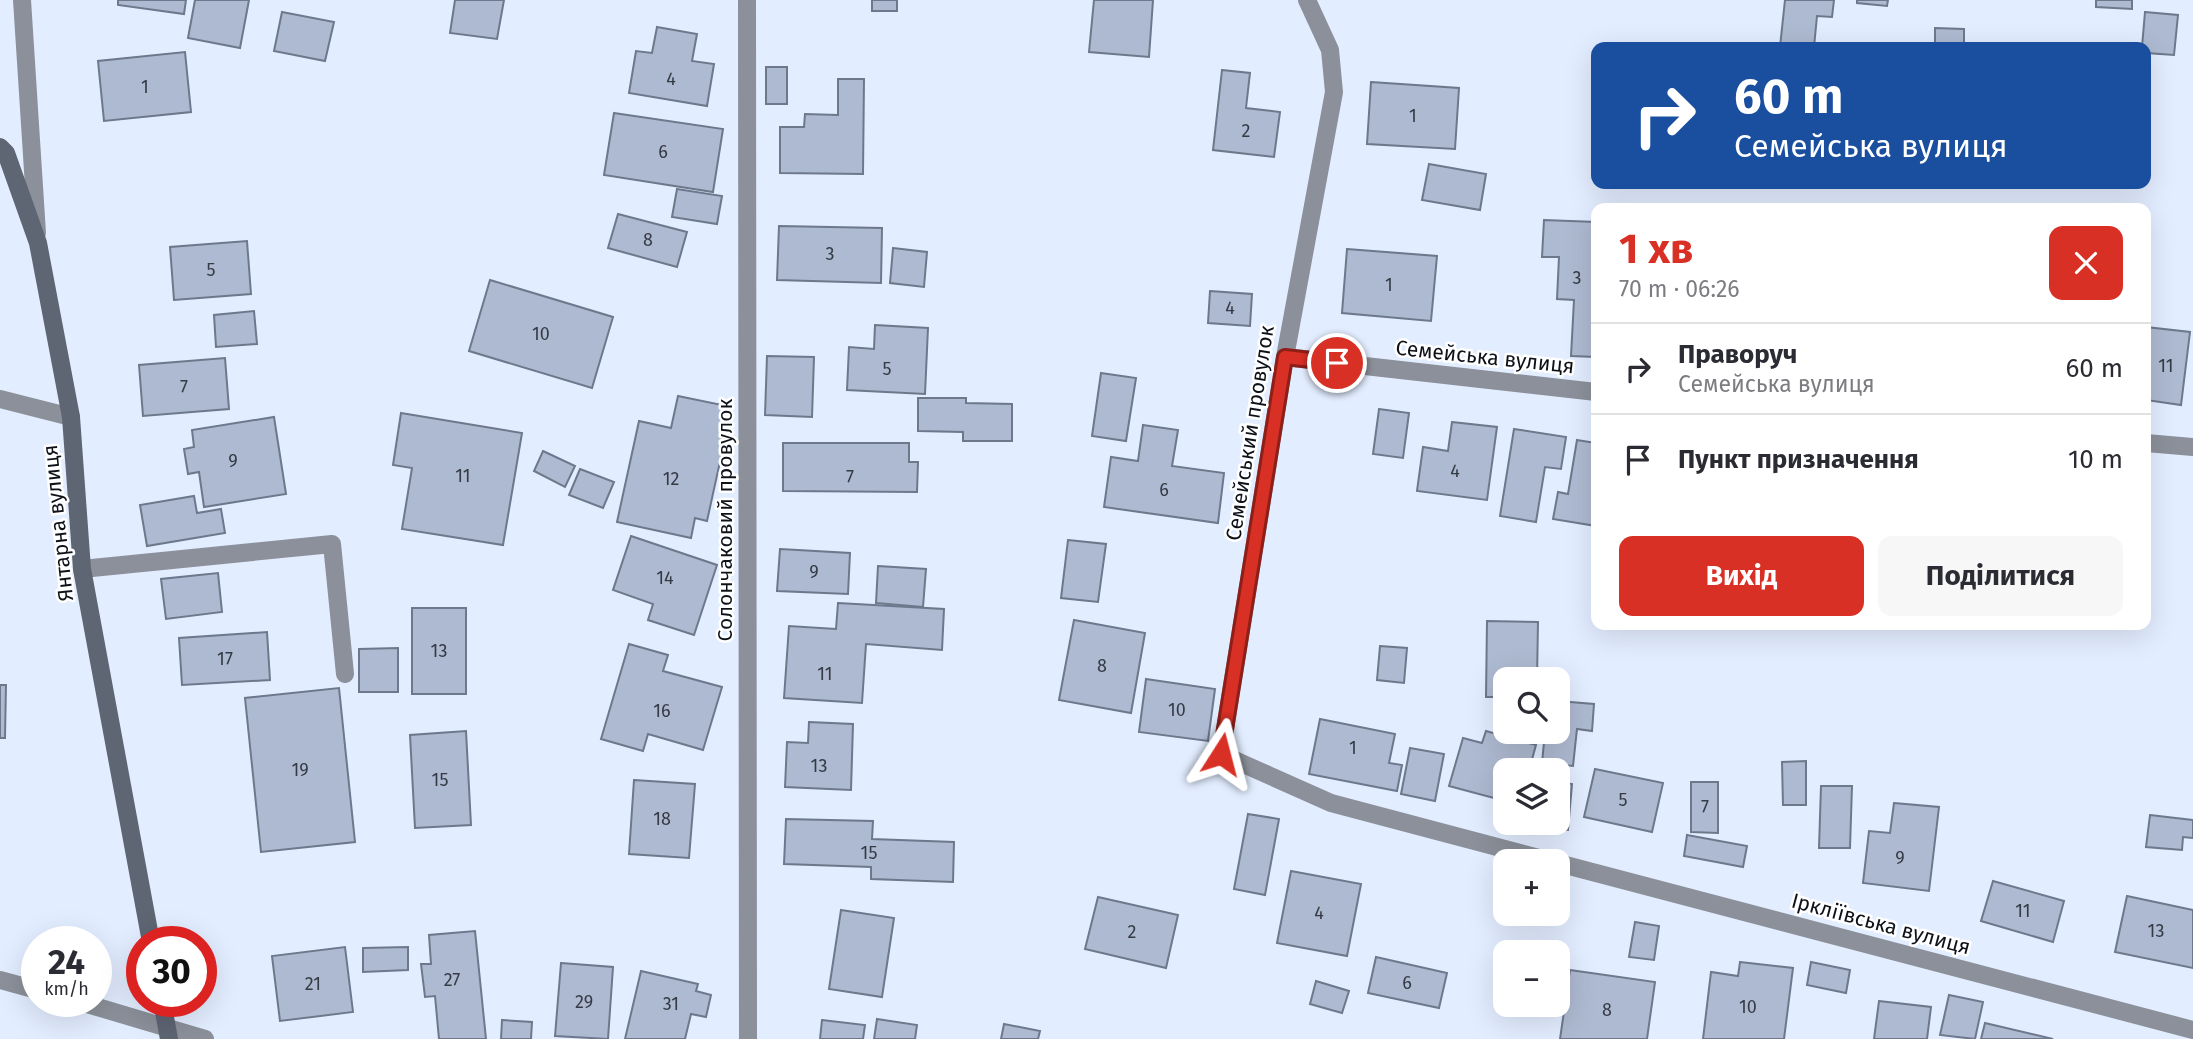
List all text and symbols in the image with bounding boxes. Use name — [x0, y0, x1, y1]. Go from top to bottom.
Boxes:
text: 60 m — [1734, 67, 1843, 126]
house number: 4 — [666, 68, 676, 90]
icon: right — [1619, 70, 1710, 161]
house number: 1 — [141, 76, 149, 98]
house number: 1 — [1409, 105, 1417, 127]
house number: 2 — [1242, 120, 1251, 142]
text: Семейська вулиця — [1734, 127, 2008, 165]
house number: 6 — [658, 141, 668, 163]
text: 1 хв — [1619, 224, 1693, 274]
button: close — [2049, 226, 2123, 300]
house number: 8 — [643, 229, 653, 251]
house number: 3 — [826, 243, 834, 265]
house number: 5 — [206, 259, 216, 281]
house number: 3 — [1573, 267, 1581, 289]
house number: 1 — [1385, 274, 1393, 296]
text: 70 m · 06:26 — [1619, 275, 1740, 303]
house number: 4 — [1225, 297, 1235, 319]
house number: 10 — [532, 323, 550, 345]
street label: Семейський провулок — [1220, 323, 1280, 542]
pin — [1307, 333, 1367, 393]
street label: Семейська вулиця — [1394, 335, 1576, 379]
text: Праворуч — [1678, 339, 1797, 370]
icon: arrive — [1318, 344, 1356, 382]
icon: right — [1619, 350, 1657, 388]
text: 60 m — [2065, 353, 2123, 384]
house number: 11 — [2158, 355, 2174, 377]
house number: 5 — [882, 358, 892, 380]
text: Семейська вулиця — [1678, 370, 1875, 398]
house number: 7 — [180, 376, 188, 398]
street label: Солончаковий провулок — [712, 398, 738, 641]
icon: arrive — [1619, 441, 1657, 479]
street label: Янтарна вулиця — [37, 443, 79, 603]
text: Пункт призначення — [1678, 444, 1919, 475]
text: 10 m — [2068, 444, 2123, 475]
house number: 9 — [228, 450, 238, 472]
house number: 4 — [1450, 460, 1460, 482]
house number: 11 — [455, 465, 471, 487]
house number: 7 — [846, 466, 854, 488]
house number: 12 — [663, 468, 679, 490]
house number: 6 — [1159, 479, 1169, 501]
button: Вихід — [1619, 536, 1864, 616]
button: Поділитися — [1878, 536, 2123, 616]
house number: 9 — [809, 561, 819, 583]
house number: 14 — [656, 567, 674, 589]
house number: 13 — [431, 640, 447, 662]
house number: 17 — [217, 648, 233, 670]
house number: 8 — [1097, 655, 1107, 677]
house number: 11 — [817, 663, 833, 685]
map controls — [1493, 667, 1570, 1017]
button: search — [1493, 667, 1570, 744]
house number: 10 — [1168, 699, 1186, 721]
house number: 16 — [653, 700, 671, 722]
position arrow — [1184, 717, 1258, 791]
house number: 1 — [1349, 737, 1357, 759]
house number: 13 — [811, 755, 827, 777]
button: layers — [1493, 758, 1570, 835]
house number: 19 — [291, 759, 309, 781]
house number: 15 — [432, 769, 448, 791]
house number: 5 — [1618, 789, 1628, 811]
house number: 7 — [1701, 796, 1709, 818]
house number: 18 — [653, 808, 671, 830]
house number: 15 — [861, 842, 877, 864]
house number: 9 — [1895, 847, 1905, 869]
button: + — [1493, 849, 1570, 926]
street label: Іркліївська вулиця — [1789, 888, 1973, 960]
house number: 11 — [2015, 900, 2031, 922]
house number: 4 — [1314, 902, 1324, 924]
house number: 13 — [2148, 920, 2164, 942]
house number: 2 — [1128, 921, 1137, 943]
speed limit sign: 30 — [126, 926, 217, 1017]
button: − — [1493, 940, 1570, 1017]
text: 24 — [48, 941, 85, 983]
house number: 27 — [444, 969, 460, 991]
house number: 6 — [1402, 972, 1412, 994]
house number: 21 — [305, 973, 321, 995]
text: km/h — [44, 978, 89, 1000]
house number: 29 — [575, 991, 593, 1013]
house number: 31 — [663, 993, 679, 1015]
house number: 10 — [1739, 996, 1757, 1018]
house number: 8 — [1602, 999, 1612, 1021]

